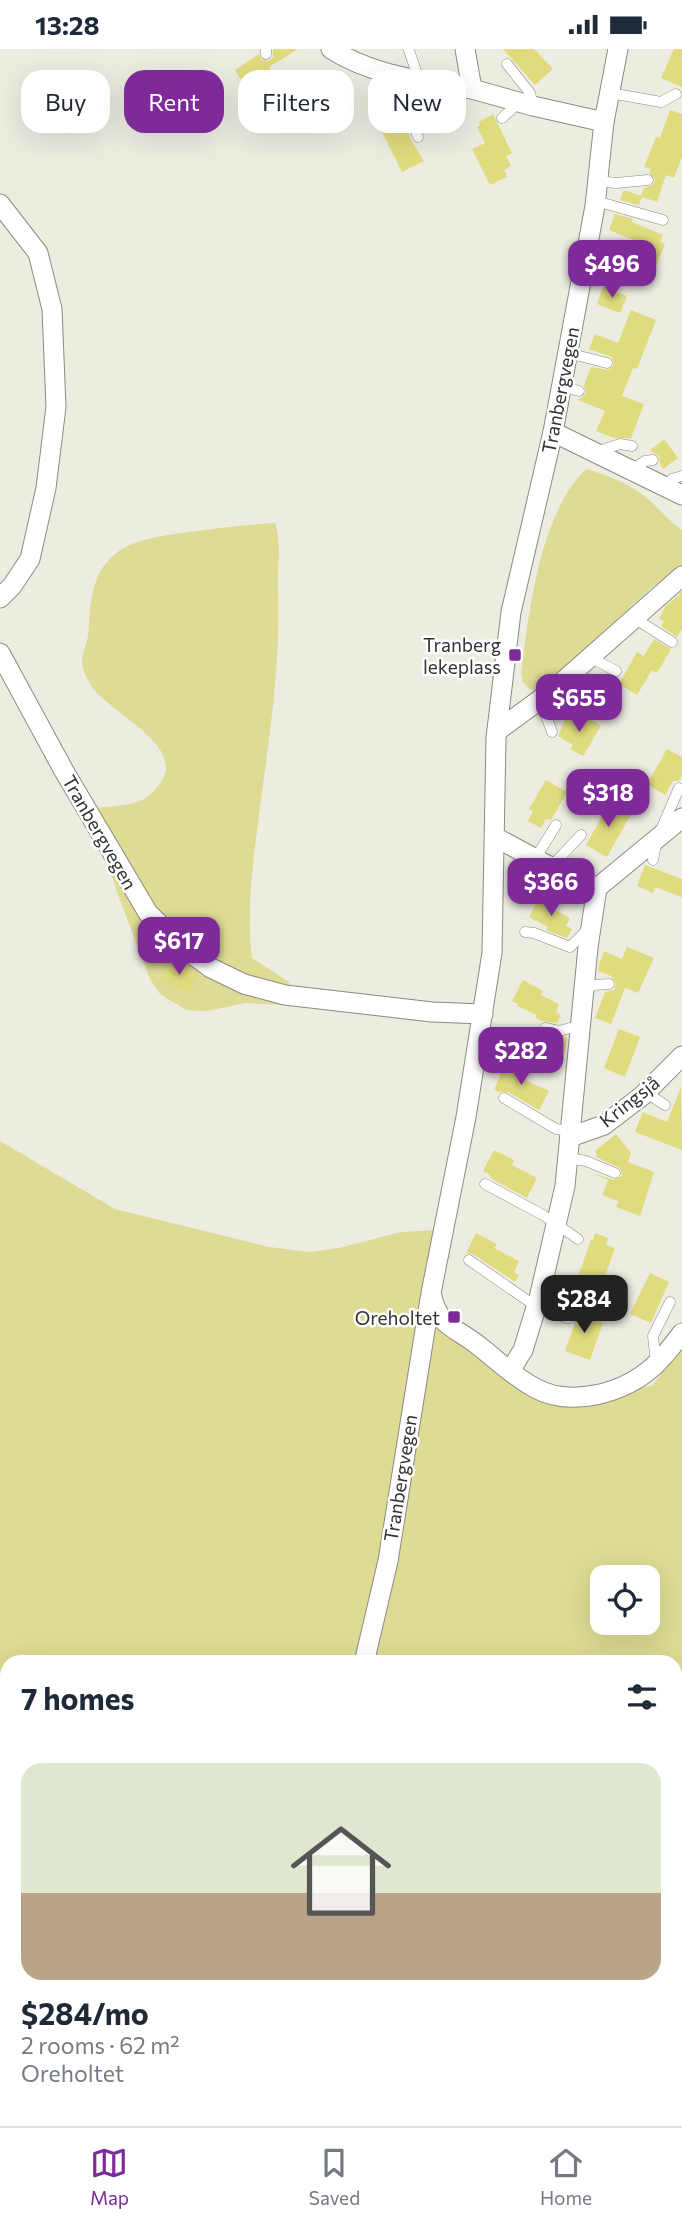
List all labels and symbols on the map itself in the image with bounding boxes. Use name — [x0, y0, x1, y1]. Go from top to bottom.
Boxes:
pin: $496 — [571, 240, 653, 300]
street label: Tranbergvegen — [536, 325, 584, 455]
place label: Tranberg lekeplass — [423, 633, 501, 678]
marker: Tranberg lekeplass — [507, 647, 523, 663]
pin: $655 — [538, 675, 620, 734]
pin: $318 — [567, 769, 649, 829]
street label: Tranbergvegen — [58, 771, 142, 893]
pin: $366 — [510, 859, 592, 918]
pin: $617 — [138, 918, 220, 977]
pin: $282 — [480, 1027, 562, 1087]
street label: Kringsjå — [594, 1070, 664, 1132]
pin: $284 — [543, 1275, 625, 1335]
place label: Oreholtet — [355, 1306, 440, 1329]
marker: Oreholtet — [446, 1309, 462, 1325]
street label: Tranbergvegen — [379, 1413, 421, 1543]

